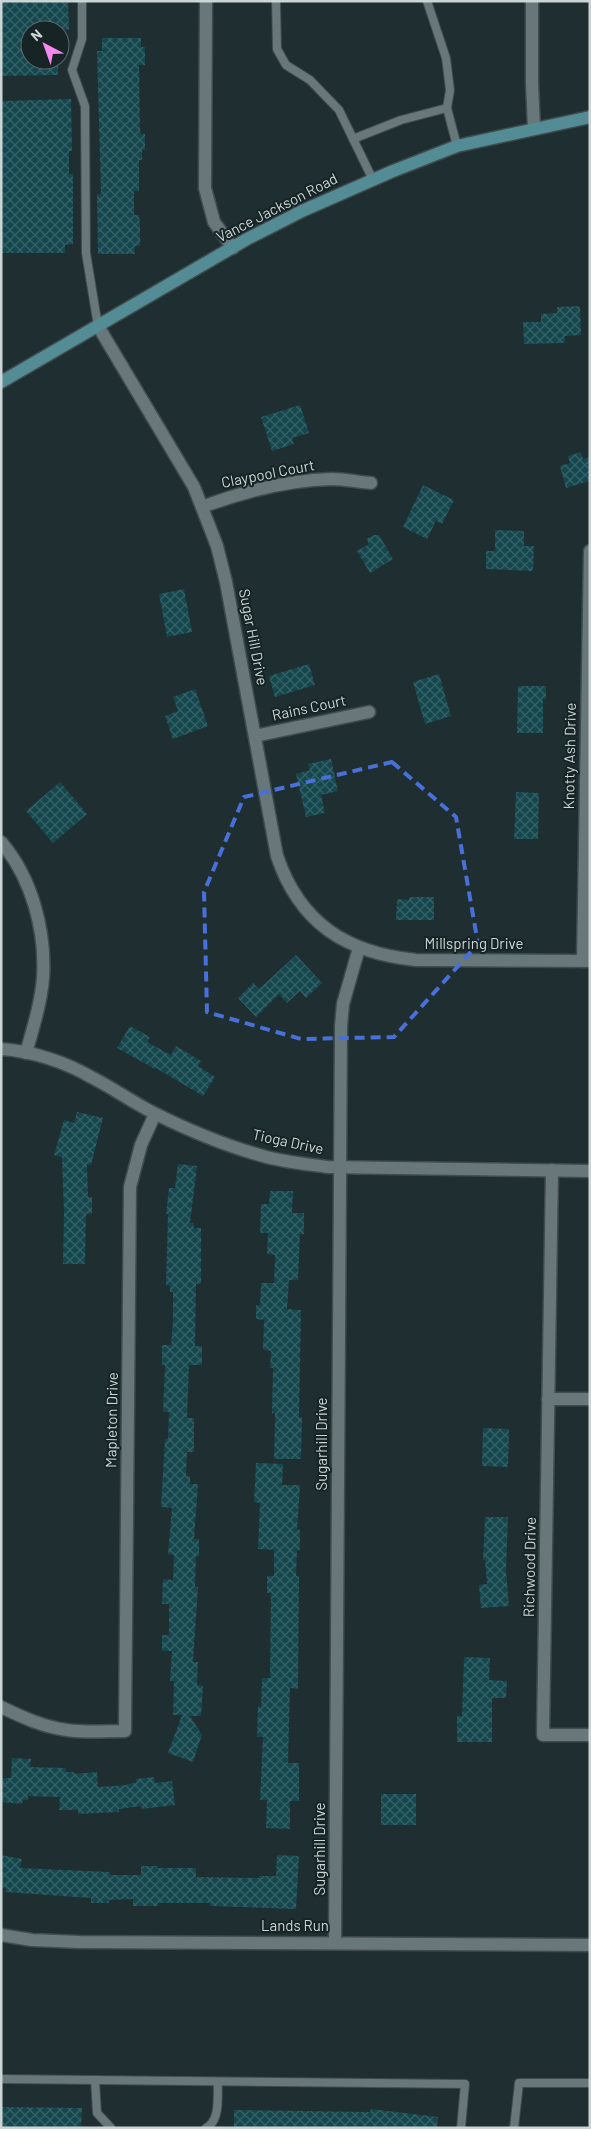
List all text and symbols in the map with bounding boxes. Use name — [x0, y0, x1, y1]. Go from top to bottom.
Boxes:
north arrow — [20, 20, 70, 70]
text: N — [27, 25, 45, 44]
street label: Vance Jackson Road — [213, 169, 340, 245]
street label: Claypool Court — [220, 455, 316, 491]
street label: Sugar Hill Drive — [236, 587, 272, 687]
street label: Rains Court — [270, 690, 348, 724]
street label: Knotty Ash Drive — [559, 702, 579, 810]
street label: Millspring Drive — [425, 934, 523, 952]
street label: Tioga Drive — [251, 1125, 326, 1157]
street label: Mapleton Drive — [101, 1372, 121, 1468]
street label: Sugarhill Drive — [312, 1397, 330, 1491]
street label: Richwood Drive — [519, 1517, 539, 1617]
street label: Sugarhill Drive — [310, 1802, 328, 1896]
street label: Lands Run — [261, 1916, 329, 1934]

